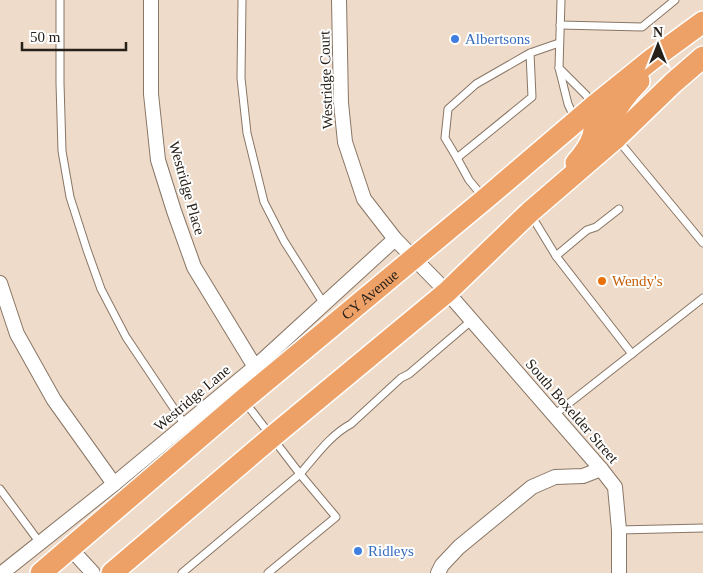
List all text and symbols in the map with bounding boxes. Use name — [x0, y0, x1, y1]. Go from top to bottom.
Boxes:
scale bar — [22, 20, 126, 52]
north arrow — [633, 20, 683, 70]
text: N — [653, 25, 663, 40]
text: 50 m — [30, 29, 61, 45]
street label: Westridge Court — [316, 30, 336, 129]
place label: Albertsons — [465, 31, 530, 47]
marker: Albertsons — [449, 33, 461, 45]
street label: Westridge Place — [166, 139, 208, 237]
street label: CY Avenue — [338, 266, 402, 323]
place label: Wendy's — [612, 273, 663, 289]
marker: Wendy's — [596, 275, 608, 287]
street label: South Boxelder Street — [523, 356, 622, 467]
street label: Westridge Lane — [151, 361, 233, 434]
place label: Ridleys — [368, 543, 414, 559]
marker: Ridleys — [352, 545, 364, 557]

